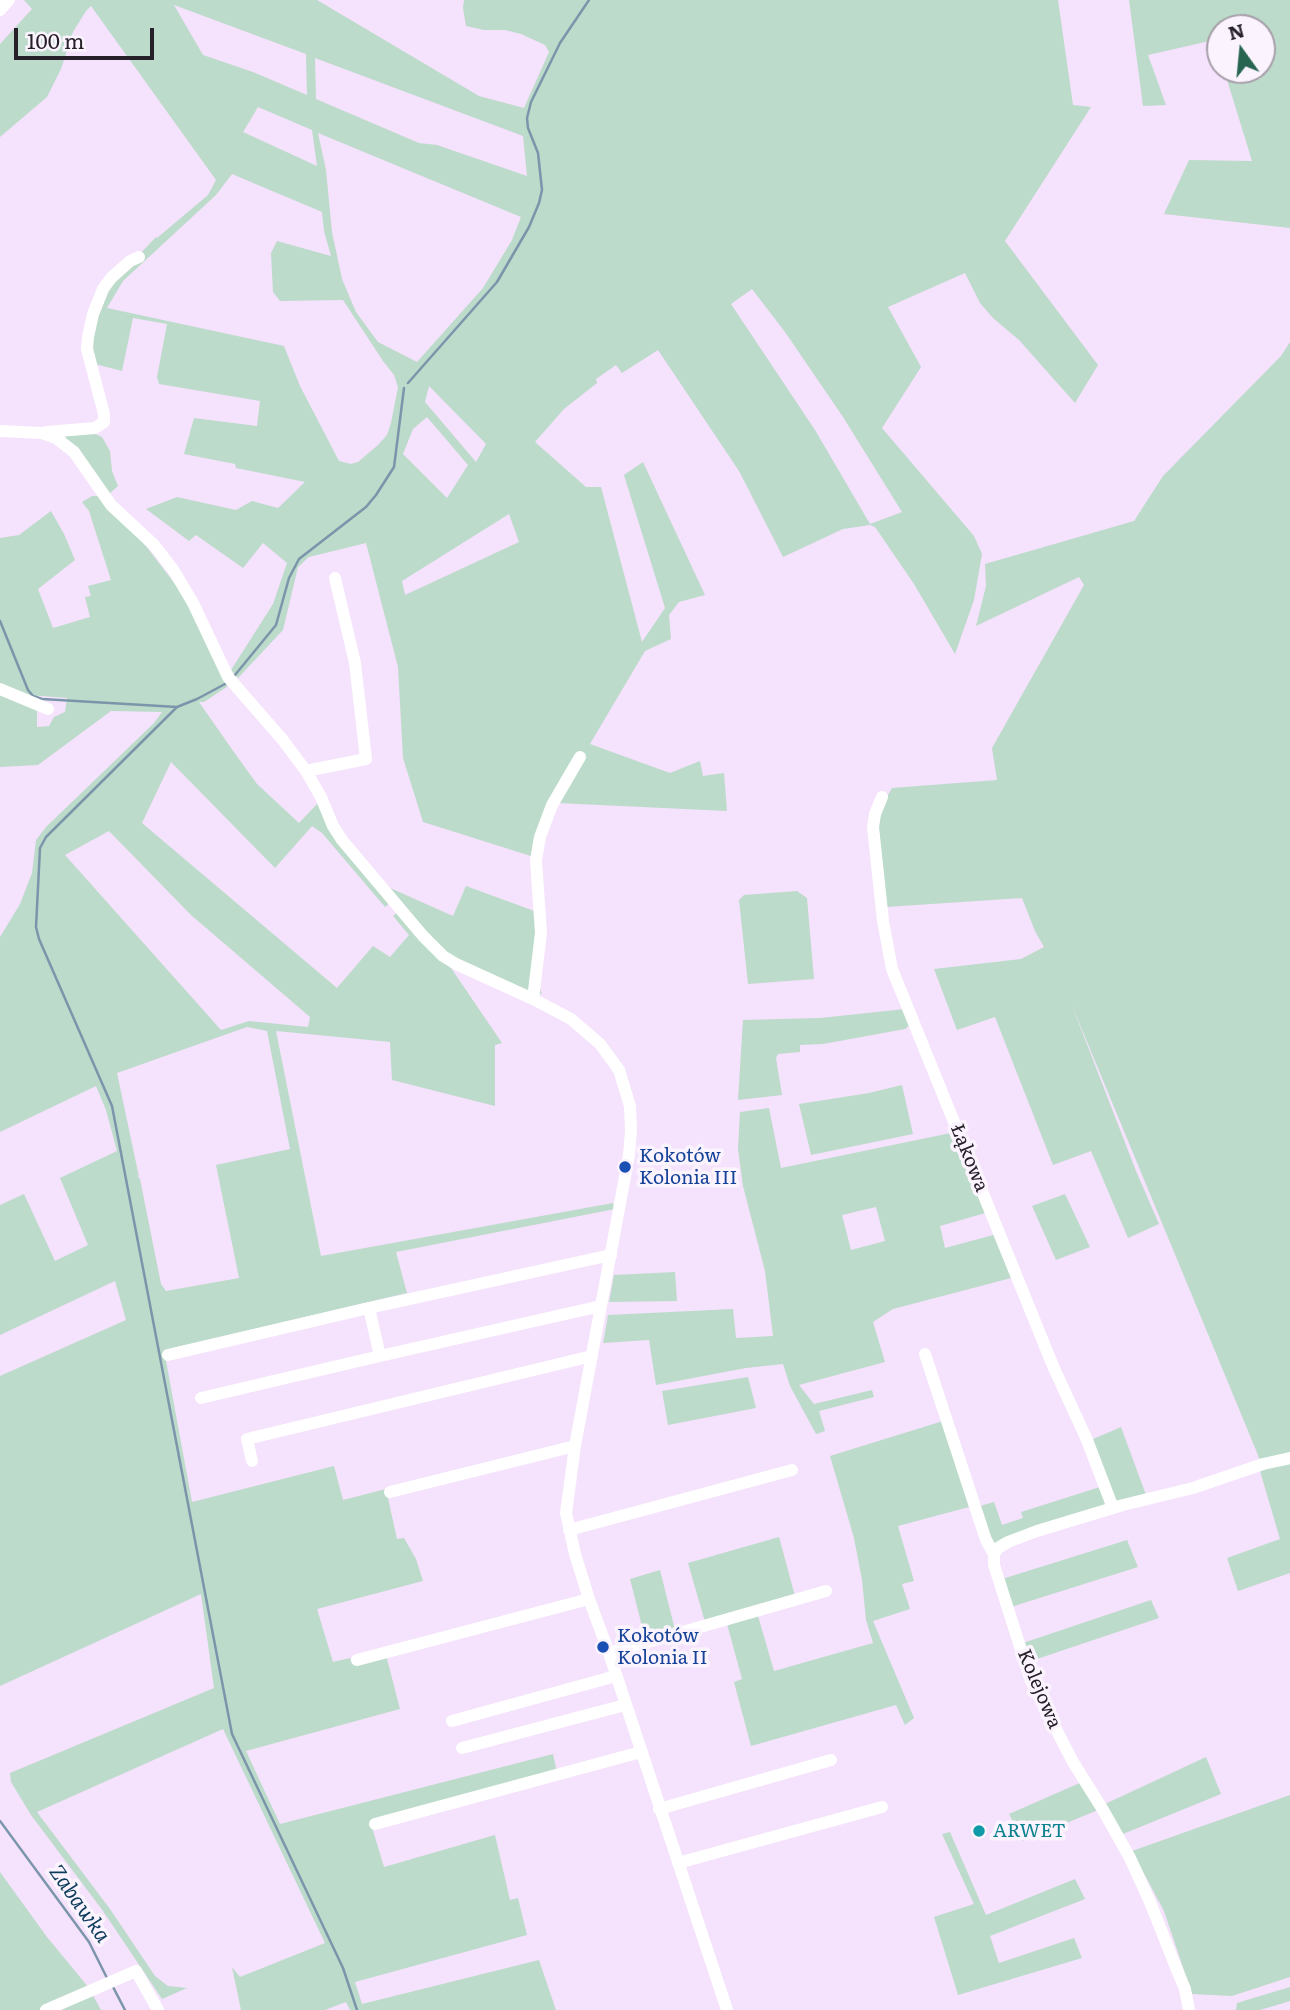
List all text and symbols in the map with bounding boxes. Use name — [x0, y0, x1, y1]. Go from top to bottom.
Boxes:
scale bar — [18, 14, 158, 58]
north arrow — [1206, 14, 1276, 84]
text: N — [1225, 15, 1247, 46]
text: 100 m — [27, 24, 84, 55]
street label: Łąkowa — [945, 1121, 993, 1195]
place label: Kokotów Kolonia III — [639, 1145, 737, 1189]
marker: Kokotów Kolonia III — [617, 1159, 633, 1175]
place label: Kokotów Kolonia II — [617, 1625, 707, 1669]
marker: Kokotów Kolonia II — [595, 1639, 611, 1655]
street label: Kolejowa — [1012, 1646, 1066, 1732]
place label: ARWET — [993, 1820, 1066, 1842]
marker: ARWET — [971, 1823, 987, 1839]
water label: Zabawka — [43, 1860, 115, 1948]

